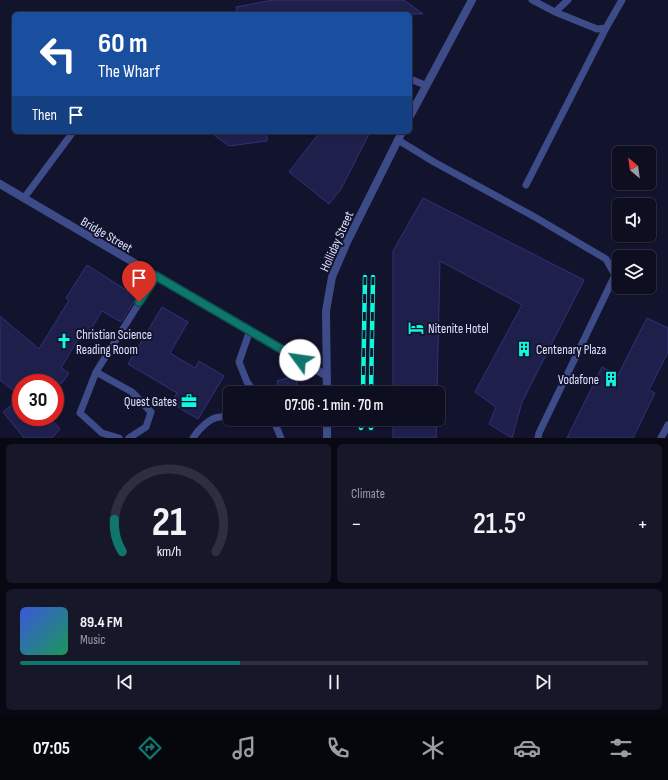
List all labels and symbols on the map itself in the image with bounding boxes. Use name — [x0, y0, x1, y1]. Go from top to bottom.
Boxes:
north arrow — [612, 146, 656, 190]
street label: Holliday Street — [317, 209, 357, 274]
street label: Bridge Street — [78, 214, 135, 256]
pin — [122, 261, 156, 302]
hotel icon: Nitenite Hotel — [407, 319, 425, 337]
place label: Nitenite Hotel — [428, 321, 489, 337]
place label: Christian Science Reading Room — [76, 327, 152, 358]
church icon: Christian Science Reading Room — [55, 332, 73, 350]
position arrow — [279, 339, 321, 381]
building icon: Centenary Plaza — [515, 340, 533, 358]
place label: Centenary Plaza — [536, 342, 606, 358]
building icon: Vodafone — [602, 370, 620, 388]
place label: Vodafone — [558, 372, 599, 388]
speed limit sign: 30 — [12, 374, 64, 426]
office icon: Quest Gates — [180, 392, 198, 410]
place label: Quest Gates — [124, 394, 177, 410]

